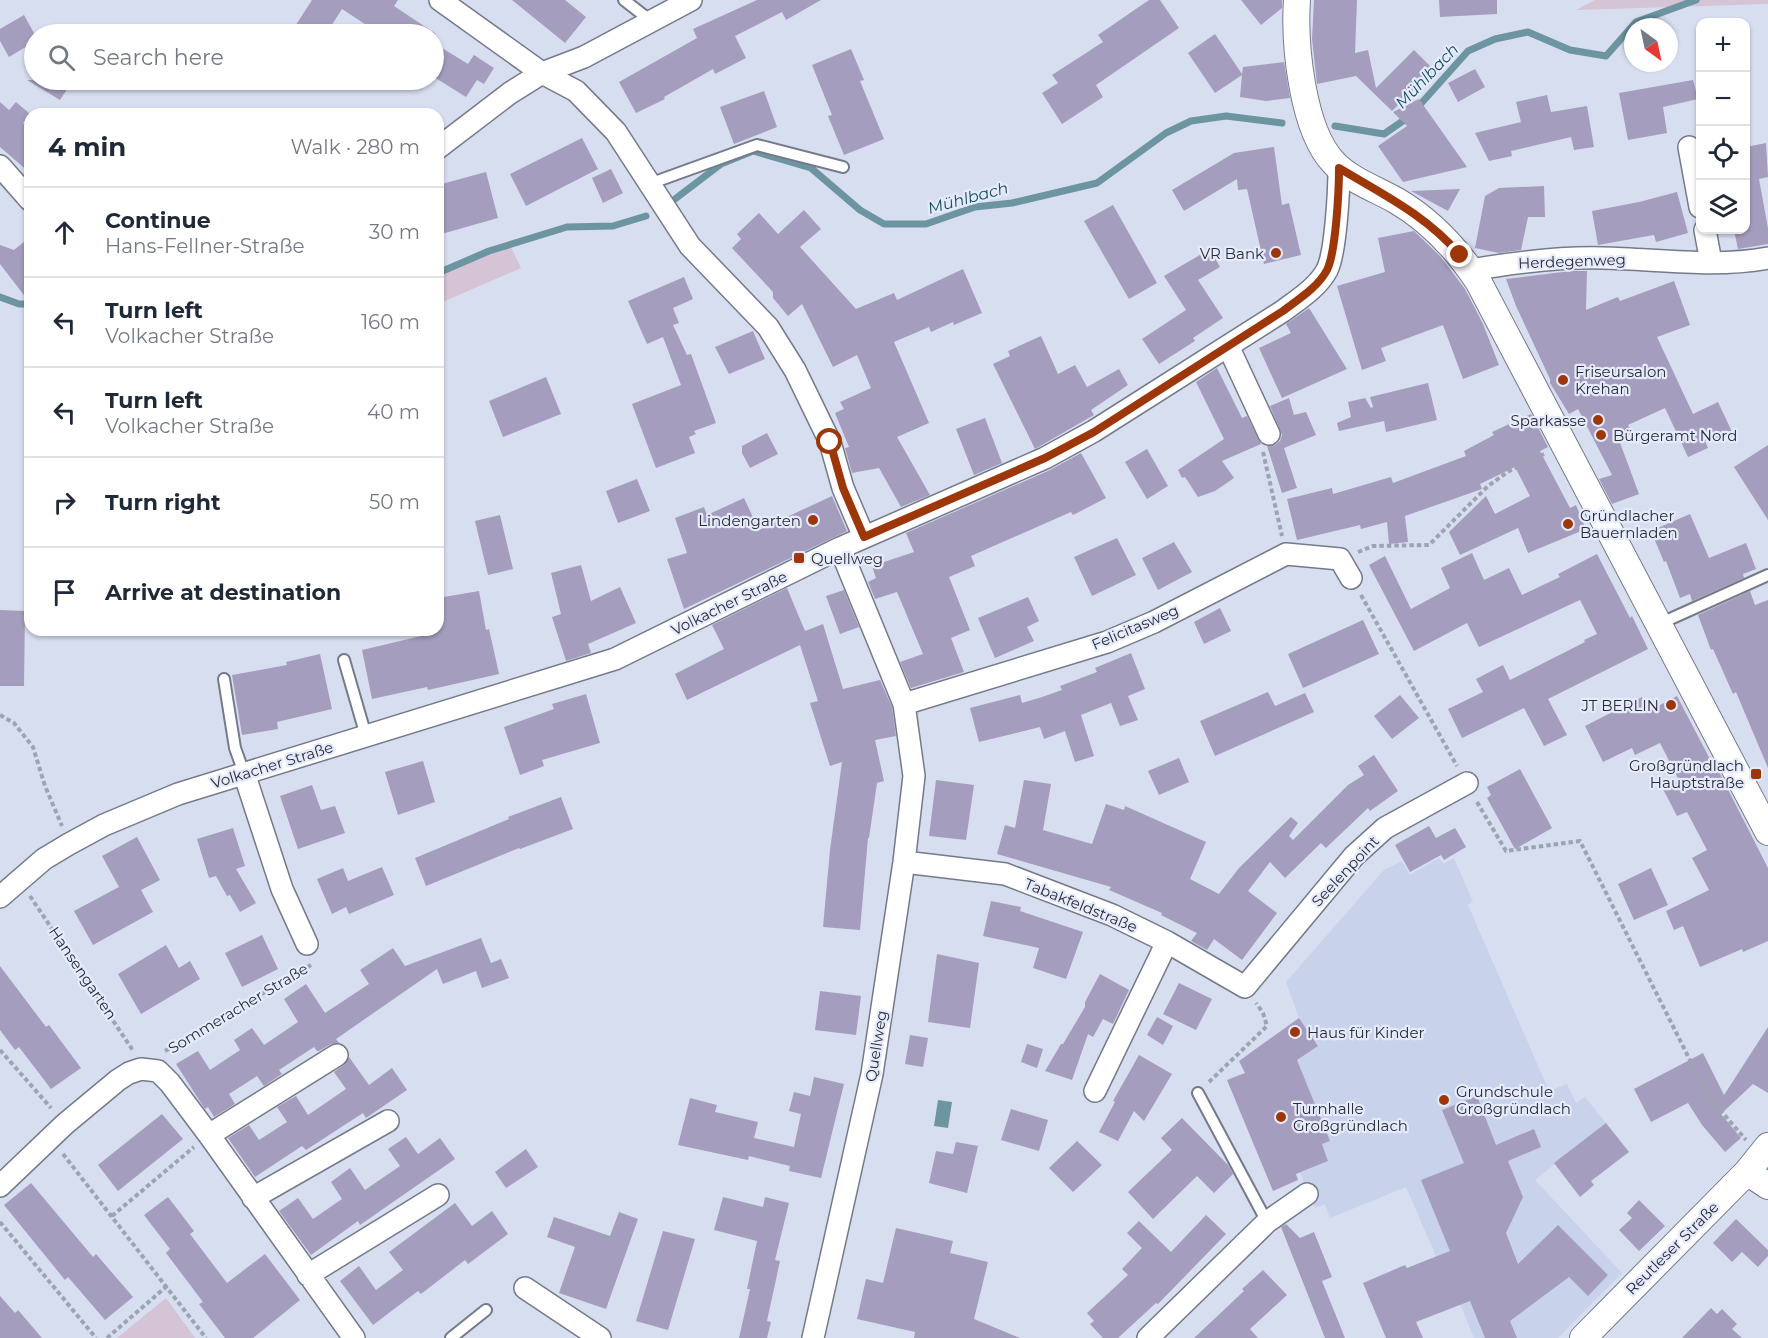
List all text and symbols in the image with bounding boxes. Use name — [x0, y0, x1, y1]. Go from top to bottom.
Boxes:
north arrow — [1624, 18, 1678, 72]
map controls — [1696, 18, 1750, 234]
button: + — [1696, 18, 1750, 72]
search box — [24, 24, 444, 90]
water label: Mühlbach — [1391, 40, 1463, 112]
icon: search — [45, 41, 78, 74]
text: Search here — [93, 44, 224, 71]
button: − — [1696, 72, 1750, 126]
button: locate — [1696, 126, 1750, 180]
text: 4 min — [48, 131, 126, 163]
text: Walk · 280 m — [290, 135, 420, 159]
water label: Mühlbach — [926, 178, 1010, 218]
button: layers — [1696, 180, 1750, 234]
text: Continue — [105, 207, 211, 234]
icon: ahead — [48, 216, 81, 249]
text: 30 m — [369, 220, 420, 244]
text: Hans-Fellner-Straße — [105, 234, 305, 258]
route end — [1446, 241, 1472, 267]
place label: VR Bank — [1200, 244, 1264, 263]
marker: VR Bank — [1269, 246, 1283, 260]
street label: Herdegenweg — [1518, 250, 1626, 272]
text: Turn left — [105, 297, 203, 324]
icon: left — [48, 306, 81, 339]
text: 160 m — [361, 310, 420, 334]
text: Volkacher Straße — [105, 324, 274, 348]
place label: Friseursalon Krehan — [1575, 362, 1666, 398]
marker: Friseursalon Krehan — [1556, 373, 1570, 387]
text: Turn left — [105, 387, 203, 414]
icon: left — [48, 396, 81, 429]
text: 40 m — [367, 400, 420, 424]
place label: Sparkasse — [1511, 411, 1586, 430]
marker: Sparkasse — [1591, 413, 1605, 427]
text: Volkacher Straße — [105, 414, 274, 438]
place label: Bürgeramt Nord — [1613, 426, 1737, 445]
route start — [816, 428, 842, 454]
marker: Bürgeramt Nord — [1594, 428, 1608, 442]
icon: right — [48, 486, 81, 519]
text: Turn right — [105, 489, 220, 516]
text: 50 m — [369, 490, 420, 514]
place label: Gründlacher Bauernladen — [1580, 506, 1678, 542]
place label: Lindengarten — [698, 511, 801, 530]
marker: Lindengarten — [806, 513, 820, 527]
marker: Gründlacher Bauernladen — [1561, 517, 1575, 531]
place label: Quellweg — [811, 549, 883, 568]
marker: Quellweg — [792, 551, 806, 565]
street label: Volkacher Straße — [668, 567, 790, 639]
icon: arrive — [48, 576, 81, 609]
text: Arrive at destination — [105, 579, 341, 606]
street label: Felicitasweg — [1089, 600, 1181, 654]
place label: JT BERLIN — [1580, 696, 1659, 715]
marker: JT BERLIN — [1664, 698, 1678, 712]
street label: Volkacher Straße — [209, 737, 335, 793]
place label: Großgründlach Hauptstraße — [1629, 756, 1744, 792]
marker: Großgründlach Hauptstraße — [1749, 767, 1763, 781]
street label: Seelenpoint — [1307, 831, 1383, 911]
street label: Tabakfeldstraße — [1022, 874, 1140, 936]
street label: Hansengarten — [45, 923, 121, 1023]
street label: Sommeracher Straße — [165, 959, 311, 1057]
street label: Quellweg — [861, 1009, 891, 1083]
place label: Haus für Kinder — [1307, 1023, 1425, 1042]
marker: Haus für Kinder — [1288, 1025, 1302, 1039]
place label: Grundschule Großgründlach — [1456, 1082, 1571, 1118]
marker: Grundschule Großgründlach — [1437, 1093, 1451, 1107]
place label: Turnhalle Großgründlach — [1293, 1099, 1408, 1135]
marker: Turnhalle Großgründlach — [1274, 1110, 1288, 1124]
street label: Reutleser Straße — [1621, 1197, 1723, 1299]

